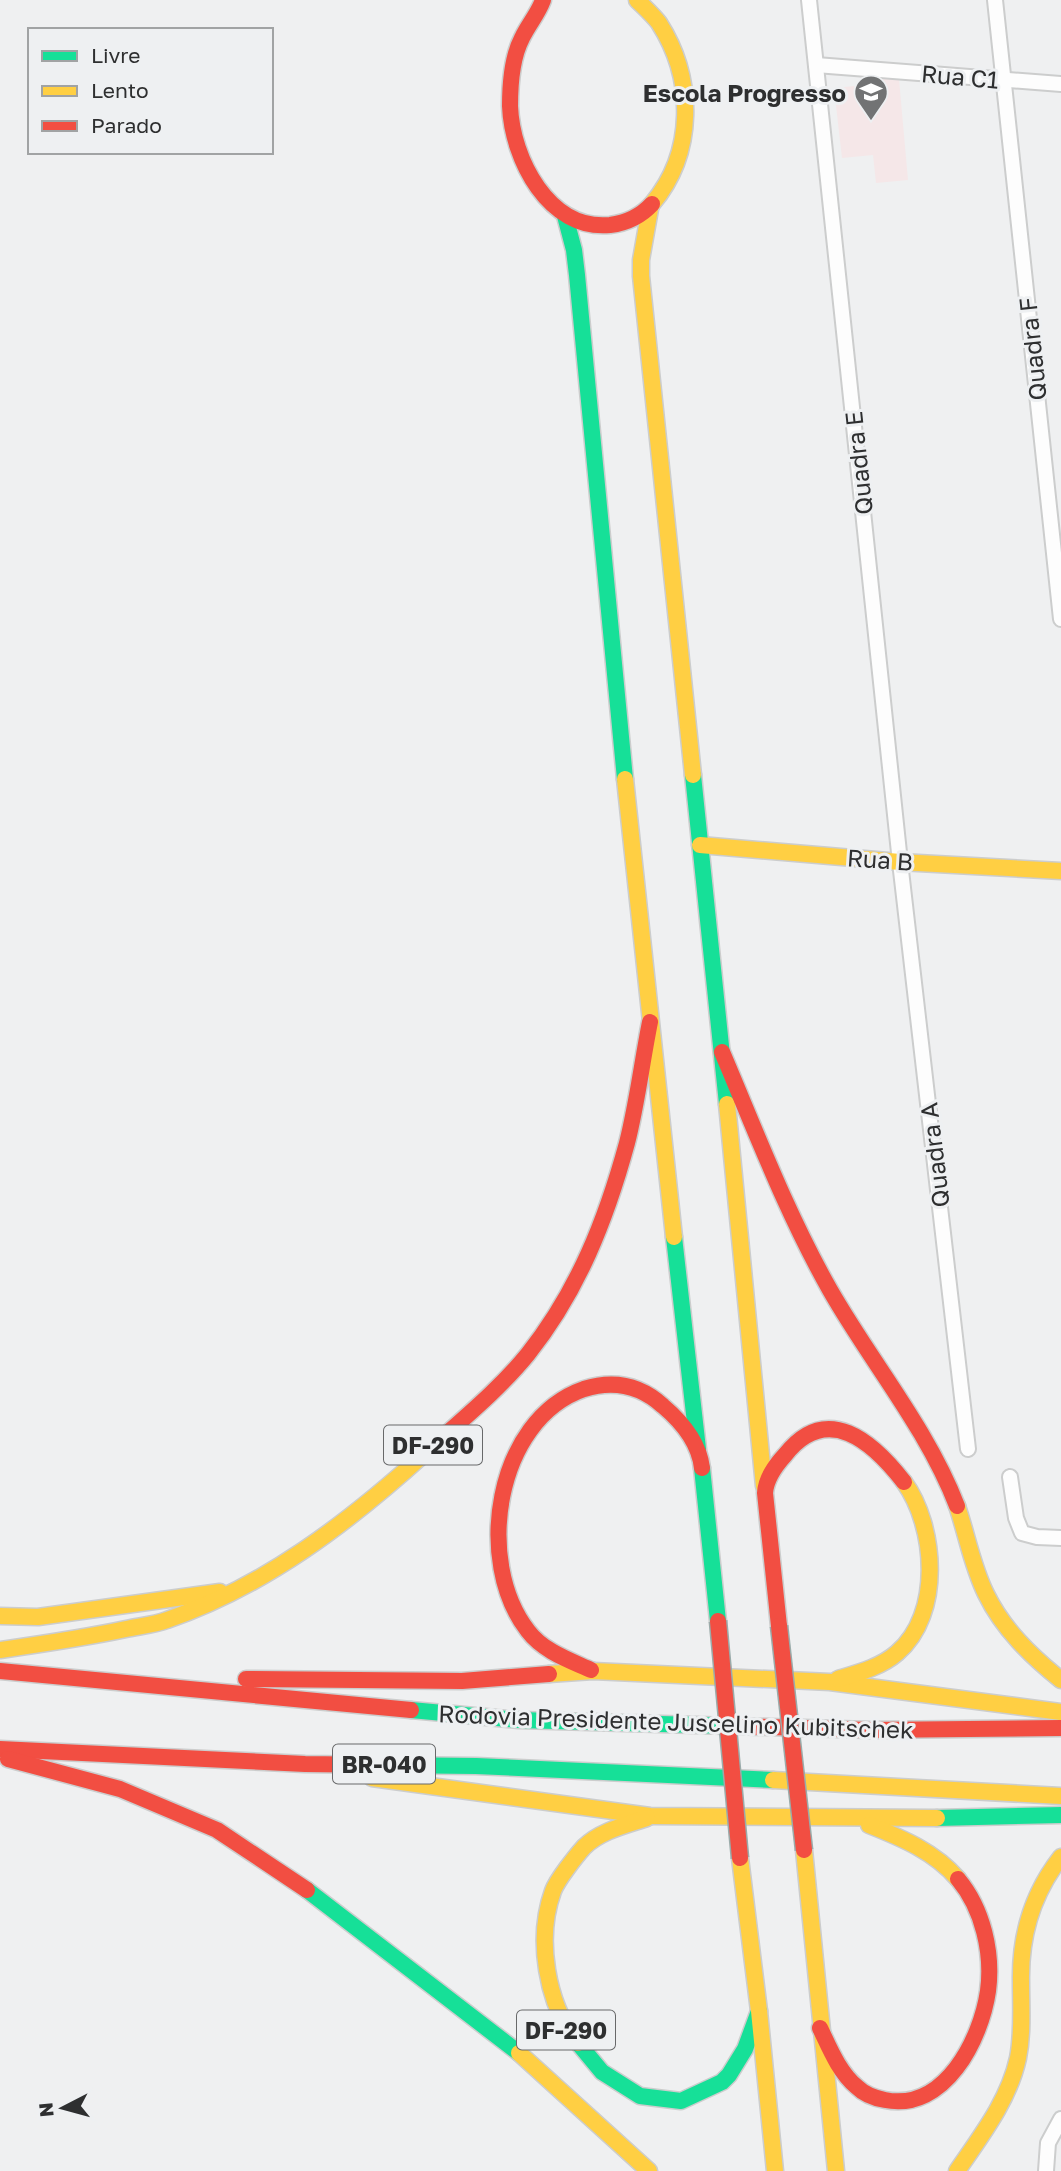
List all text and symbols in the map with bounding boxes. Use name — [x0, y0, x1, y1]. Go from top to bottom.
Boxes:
legend — [28, 28, 273, 154]
text: Livre — [91, 42, 141, 68]
street label: Rua C1 — [920, 58, 1000, 94]
school or university icon: Escola Progresso — [852, 73, 890, 122]
text: Lento — [91, 77, 149, 103]
place label: Escola Progresso — [643, 78, 846, 107]
text: Parado — [91, 112, 162, 138]
street label: Quadra F — [1012, 296, 1052, 402]
street label: Quadra E — [838, 410, 878, 516]
street label: Rua B — [846, 842, 914, 876]
street label: Quadra A — [913, 1101, 955, 1209]
road number: DF-290 — [384, 1426, 482, 1464]
street label: Rodovia Presidente Juscelino Kubitschek — [438, 1698, 914, 1744]
road number: BR-040 — [333, 1744, 435, 1784]
road number: DF-290 — [517, 2010, 615, 2050]
north arrow — [28, 2073, 98, 2143]
text: N — [33, 2101, 58, 2118]

